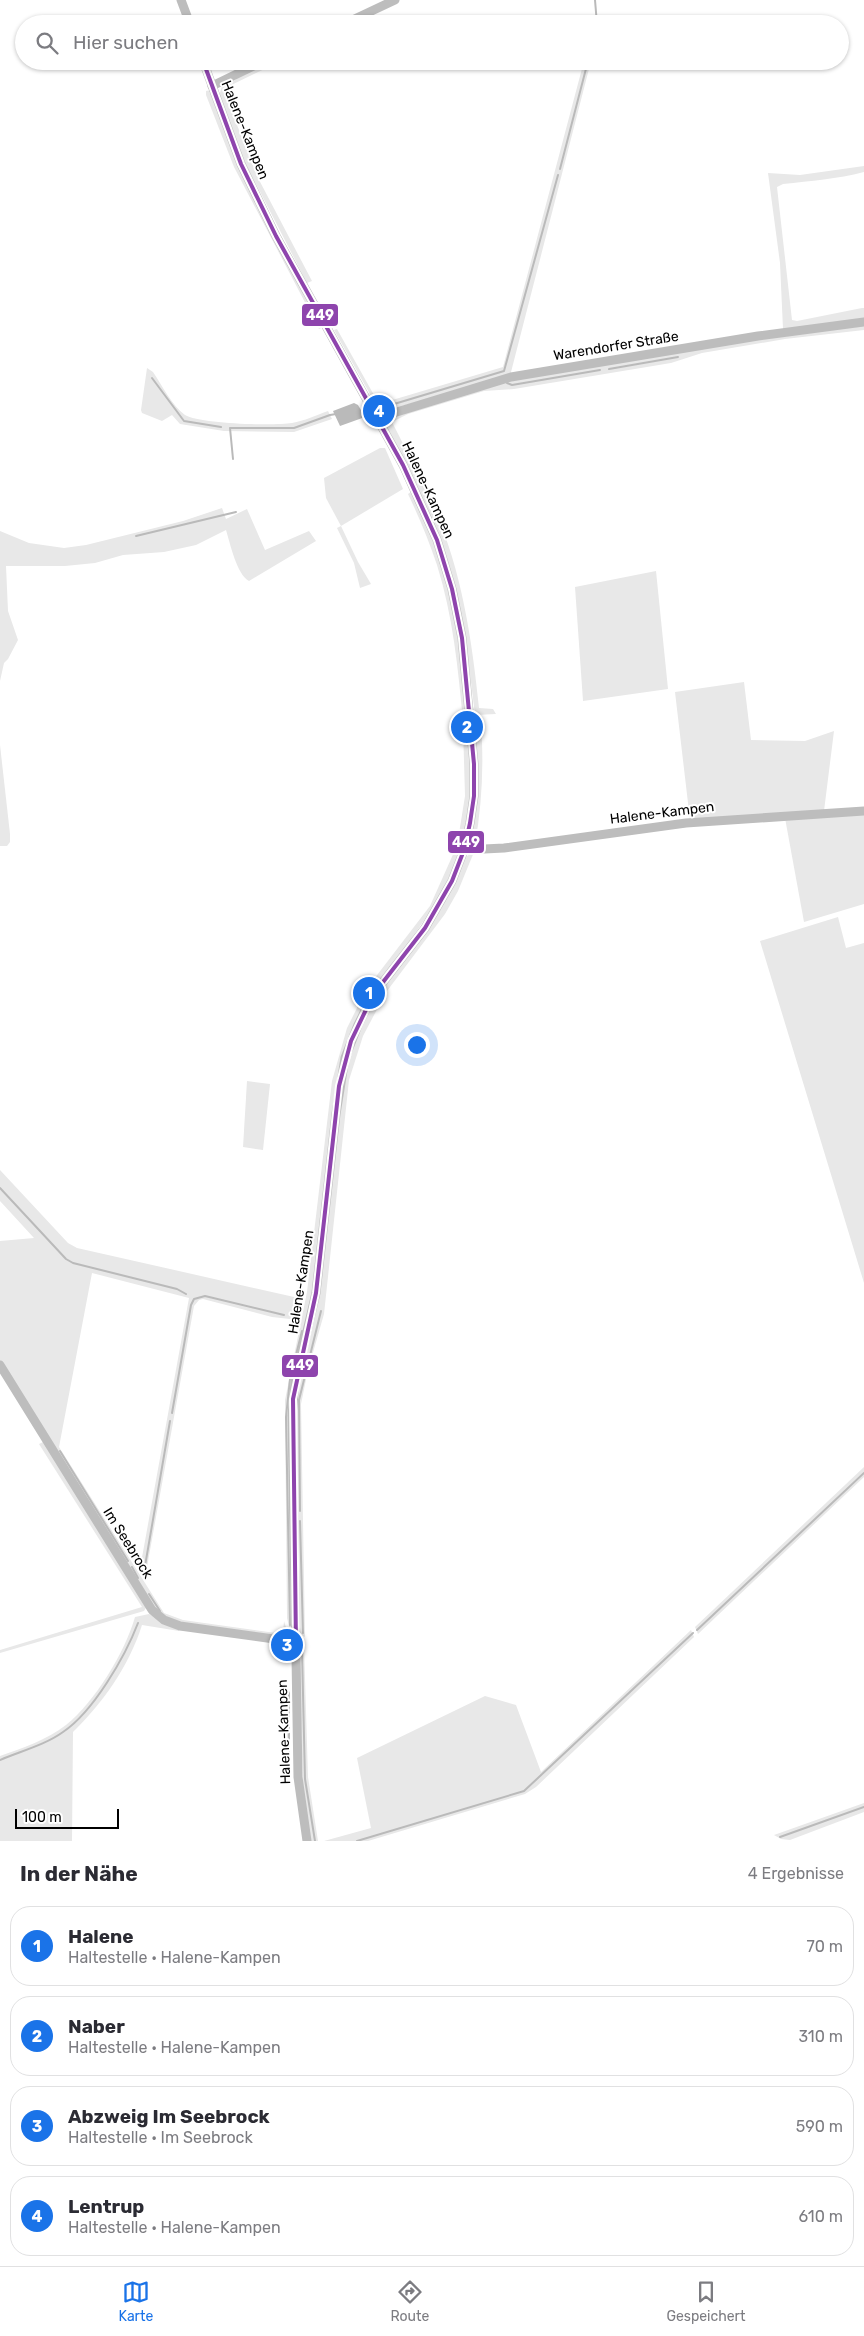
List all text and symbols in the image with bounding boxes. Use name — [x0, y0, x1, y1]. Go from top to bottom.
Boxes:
search box — [15, 15, 849, 70]
icon: search — [33, 29, 61, 57]
text: Hier suchen — [73, 31, 179, 54]
street label: Halene-Kampen — [217, 78, 273, 182]
line badge: 449 — [301, 303, 339, 327]
text: 449 — [306, 307, 334, 324]
street label: Warendorfer Straße — [552, 328, 680, 364]
pin: 4 — [363, 392, 395, 430]
street label: Halene-Kampen — [398, 439, 458, 541]
pin: 2 — [451, 708, 483, 746]
street label: Halene-Kampen — [609, 798, 715, 828]
line badge: 449 — [447, 830, 485, 854]
text: 449 — [452, 834, 480, 851]
pin: 1 — [353, 974, 385, 1012]
your location — [404, 1032, 430, 1058]
street label: Halene-Kampen — [284, 1229, 318, 1335]
line badge: 449 — [281, 1354, 319, 1378]
text: 449 — [286, 1357, 314, 1374]
street label: Im Seebrock — [99, 1504, 157, 1582]
pin: 3 — [271, 1626, 303, 1664]
street label: Halene-Kampen — [274, 1679, 294, 1785]
scale bar — [15, 1806, 119, 1829]
text: 100 m — [22, 1809, 62, 1826]
text: In der Nähe — [20, 1861, 138, 1886]
text: 4 Ergebnisse — [748, 1864, 844, 1883]
text: Halene — [68, 1925, 134, 1948]
text: 1 — [33, 1937, 41, 1956]
text: 70 m — [806, 1937, 843, 1956]
text: Haltestelle · Halene-Kampen — [68, 1948, 281, 1967]
text: Naber — [68, 2015, 125, 2038]
text: 2 — [32, 2027, 42, 2046]
text: 310 m — [799, 2027, 843, 2046]
text: Haltestelle · Halene-Kampen — [68, 2038, 281, 2057]
text: Abzweig Im Seebrock — [68, 2105, 270, 2128]
text: 3 — [32, 2117, 42, 2136]
text: 590 m — [796, 2117, 843, 2136]
text: Haltestelle · Im Seebrock — [68, 2128, 253, 2147]
text: Lentrup — [68, 2195, 144, 2218]
text: 4 — [32, 2207, 42, 2226]
text: 610 m — [799, 2207, 843, 2226]
text: Haltestelle · Halene-Kampen — [68, 2218, 281, 2237]
tab: Karte — [119, 2278, 153, 2325]
tab: Route — [390, 2278, 429, 2325]
tab: Gespeichert — [666, 2278, 745, 2325]

